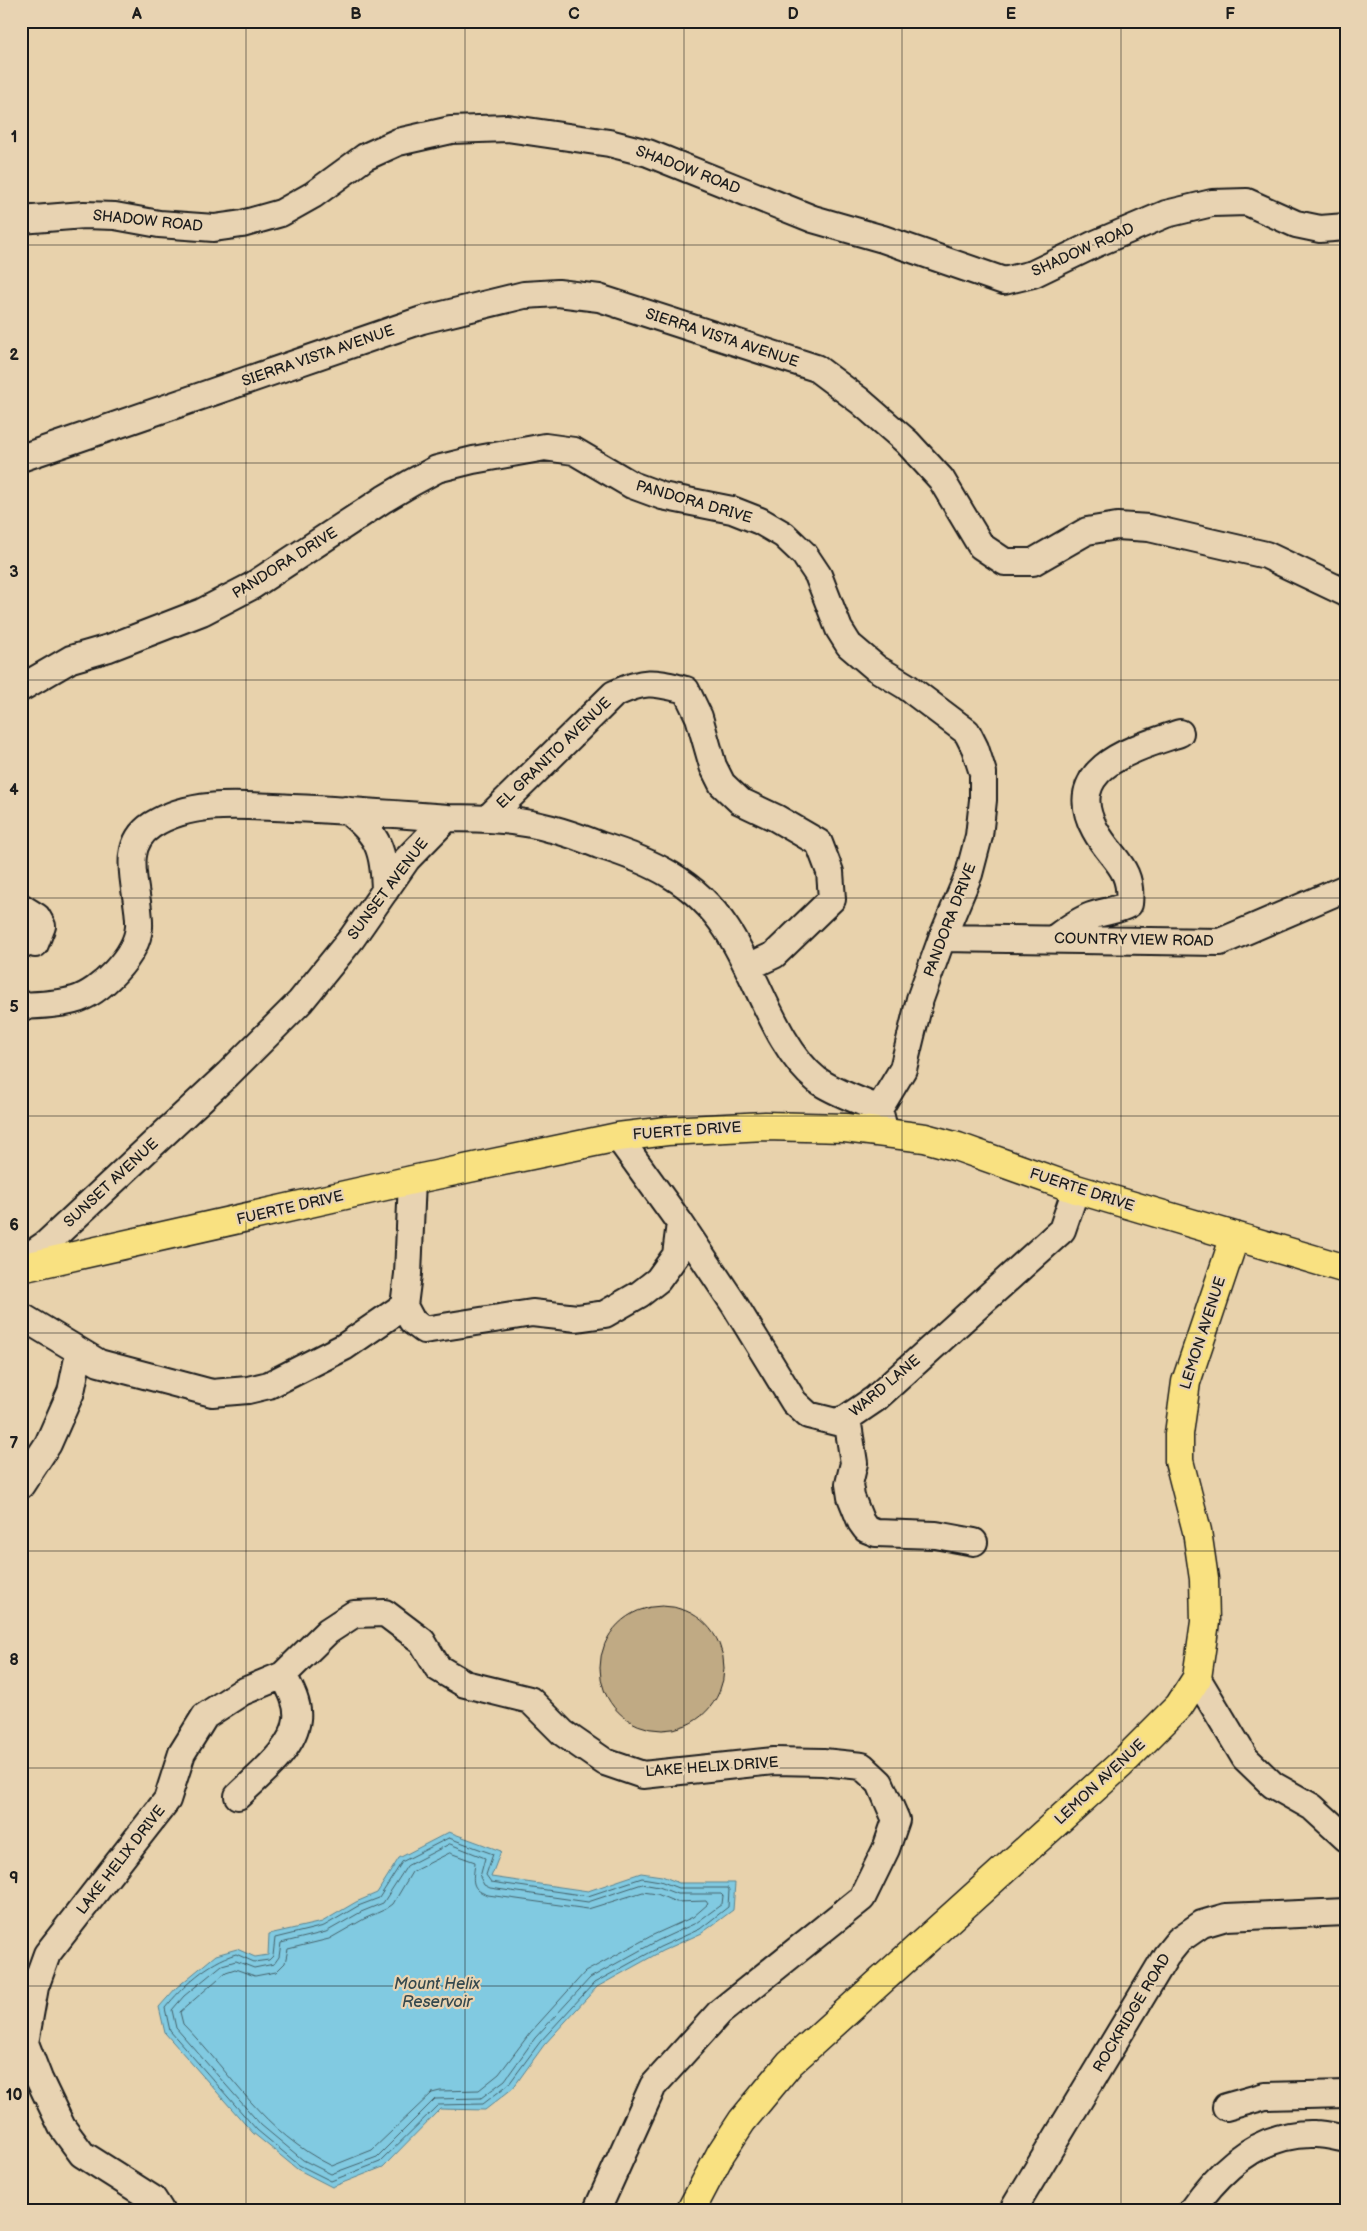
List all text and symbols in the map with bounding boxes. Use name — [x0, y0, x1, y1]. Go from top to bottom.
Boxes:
text: A — [131, 5, 142, 24]
text: B — [350, 5, 362, 24]
text: C — [568, 5, 580, 24]
text: D — [787, 5, 799, 24]
text: E — [1006, 5, 1016, 24]
text: F — [1225, 5, 1235, 24]
text: 1 — [11, 128, 17, 147]
street label: SHADOW ROAD — [633, 141, 743, 199]
street label: SHADOW ROAD — [92, 206, 204, 236]
street label: SHADOW ROAD — [1029, 219, 1137, 281]
street label: SIERRA VISTA AVENUE — [643, 304, 801, 372]
street label: SIERRA VISTA AVENUE — [239, 321, 397, 391]
text: 2 — [9, 346, 19, 365]
street label: PANDORA DRIVE — [634, 476, 755, 528]
street label: PANDORA DRIVE — [229, 523, 341, 603]
text: 3 — [9, 563, 19, 582]
street label: EL GRANITO AVENUE — [493, 693, 615, 813]
text: 4 — [9, 781, 19, 800]
street label: SUNSET AVENUE — [344, 834, 433, 944]
street label: PANDORA DRIVE — [920, 860, 980, 980]
street label: COUNTRY VIEW ROAD — [1054, 929, 1214, 951]
text: 5 — [9, 998, 19, 1017]
street label: FUERTE DRIVE — [632, 1118, 742, 1144]
street label: SUNSET AVENUE — [60, 1134, 162, 1232]
street label: FUERTE DRIVE — [1027, 1164, 1137, 1216]
street label: FUERTE DRIVE — [235, 1186, 345, 1229]
text: 6 — [9, 1216, 19, 1235]
street label: LEMON AVENUE — [1176, 1274, 1230, 1392]
street label: WARD LANE — [846, 1351, 924, 1421]
text: 7 — [10, 1434, 19, 1453]
text: 8 — [9, 1651, 19, 1670]
street label: LEMON AVENUE — [1051, 1735, 1149, 1829]
street label: LAKE HELIX DRIVE — [645, 1753, 779, 1781]
street label: LAKE HELIX DRIVE — [72, 1801, 170, 1918]
text: 9 — [9, 1869, 19, 1888]
street label: ROCKRIDGE ROAD — [1089, 1950, 1175, 2076]
water label: Mount Helix Reservoir — [394, 1975, 481, 2012]
text: 10 — [6, 2086, 22, 2105]

